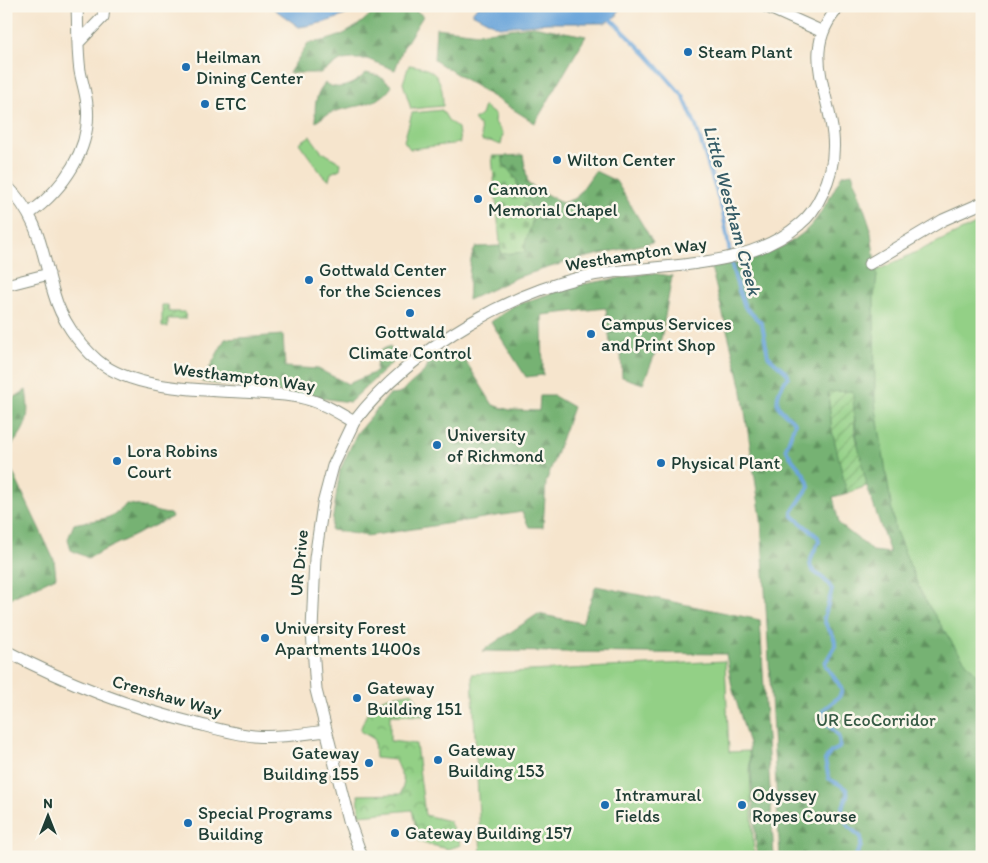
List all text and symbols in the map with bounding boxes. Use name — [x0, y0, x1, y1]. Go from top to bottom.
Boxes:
place label: Steam Plant — [698, 41, 793, 63]
place label: Heilman Dining Center — [196, 46, 304, 89]
marker: Steam Plant — [682, 46, 694, 58]
marker: Heilman Dining Center — [180, 61, 192, 73]
place label: ETC — [215, 93, 247, 115]
marker: ETC — [199, 98, 211, 110]
water label: Little Westham Creek — [699, 123, 767, 299]
place label: Wilton Center — [567, 149, 676, 171]
marker: Wilton Center — [551, 154, 563, 166]
place label: Cannon Memorial Chapel — [488, 178, 618, 221]
marker: Cannon Memorial Chapel — [472, 193, 484, 205]
street label: Westhampton Way — [564, 232, 709, 276]
place label: Gottwald Center for the Sciences — [319, 259, 447, 302]
marker: Gottwald Center for the Sciences — [303, 274, 315, 286]
marker: Gottwald Climate Control — [404, 307, 416, 319]
place label: Campus Services and Print Shop — [601, 313, 732, 356]
place label: Gottwald Climate Control — [348, 321, 472, 364]
marker: Campus Services and Print Shop — [585, 328, 597, 340]
street label: Westhampton Way — [172, 357, 317, 397]
place label: University of Richmond — [447, 424, 544, 467]
marker: University of Richmond — [431, 439, 443, 451]
place label: Lora Robins Court — [127, 440, 218, 483]
place label: Physical Plant — [671, 452, 780, 474]
marker: Lora Robins Court — [111, 455, 123, 467]
marker: Physical Plant — [655, 457, 667, 469]
street label: UR Drive — [285, 529, 313, 597]
place label: University Forest Apartments 1400s — [275, 617, 420, 660]
marker: University Forest Apartments 1400s — [259, 632, 271, 644]
street label: Crenshaw Way — [110, 670, 225, 722]
place label: Gateway Building 151 — [367, 677, 462, 720]
marker: Gateway Building 151 — [351, 692, 363, 704]
park label: UR EcoCorridor — [816, 709, 936, 731]
place label: Gateway Building 153 — [448, 739, 545, 782]
place label: Gateway Building 155 — [263, 742, 359, 785]
marker: Gateway Building 153 — [432, 754, 444, 766]
marker: Gateway Building 155 — [363, 757, 375, 769]
place label: Intramural Fields — [615, 784, 701, 827]
place label: Odyssey Ropes Course — [752, 784, 857, 827]
north arrow — [22, 790, 72, 840]
text: N — [43, 795, 53, 812]
marker: Intramural Fields — [599, 799, 611, 811]
marker: Odyssey Ropes Course — [736, 799, 748, 811]
place label: Special Programs Building — [198, 802, 332, 845]
marker: Special Programs Building — [182, 817, 194, 829]
place label: Gateway Building 157 — [405, 822, 572, 844]
marker: Gateway Building 157 — [389, 827, 401, 839]

